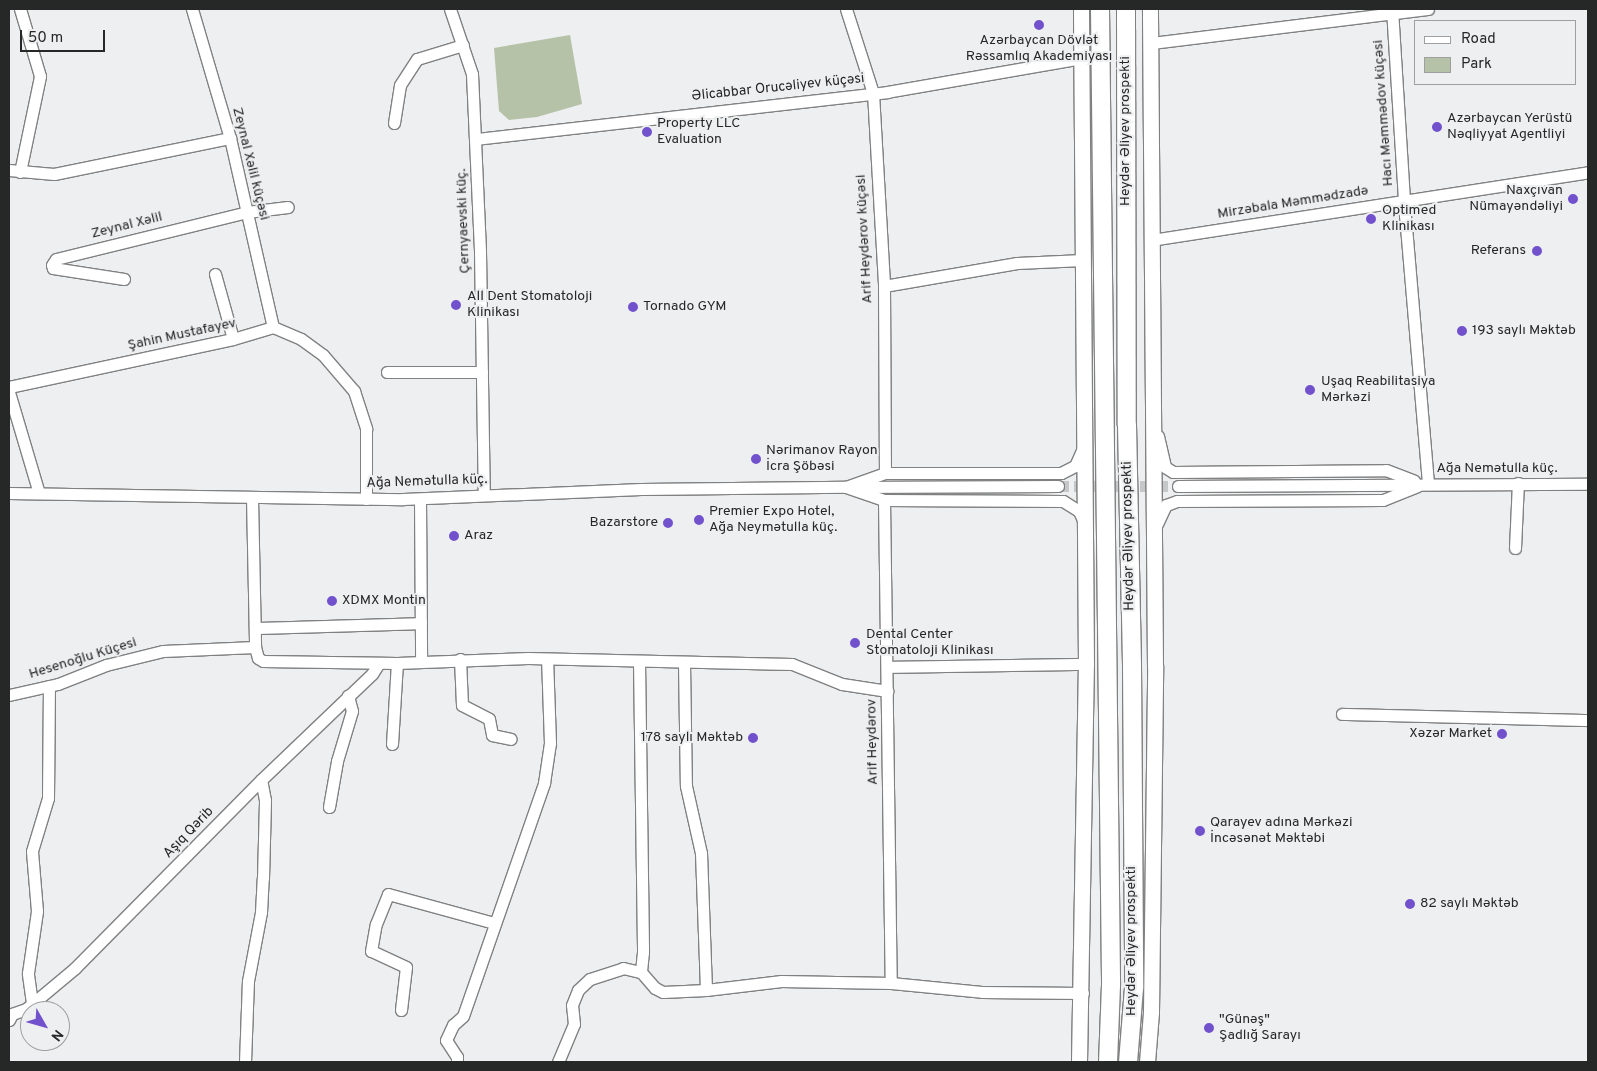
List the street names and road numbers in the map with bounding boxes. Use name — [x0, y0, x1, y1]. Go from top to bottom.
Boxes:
street label: Hacı Məmmədov küçəsi — [1370, 39, 1398, 187]
street label: Heydər Əliyev prospekti — [1118, 56, 1134, 206]
street label: Əlicabbar Orucəliyev küçəsi — [691, 71, 865, 105]
street label: Zeynal Xəlil küçəsi — [228, 106, 272, 222]
street label: Çernyaevski küç. — [454, 168, 474, 274]
street label: Arif Heydərov küçəsi — [853, 174, 877, 304]
street label: Mirzəbala Məmmədzadə — [1216, 183, 1370, 223]
street label: Zeynal Xəlil — [90, 209, 164, 243]
street label: Şahin Mustafayev — [126, 315, 238, 355]
street label: Heydər Əliyev prospekti — [1119, 461, 1139, 611]
street label: Ağa Nemətulla küç. — [1436, 461, 1558, 477]
street label: Ağa Nemətulla küç. — [366, 471, 488, 493]
street label: Hesenoğlu Küçesi — [27, 635, 139, 683]
street label: Arif Heydərov — [864, 699, 882, 785]
street label: Aşıq Qərib — [160, 804, 218, 862]
street label: Heydər Əliyev prospekti — [1124, 866, 1140, 1016]

